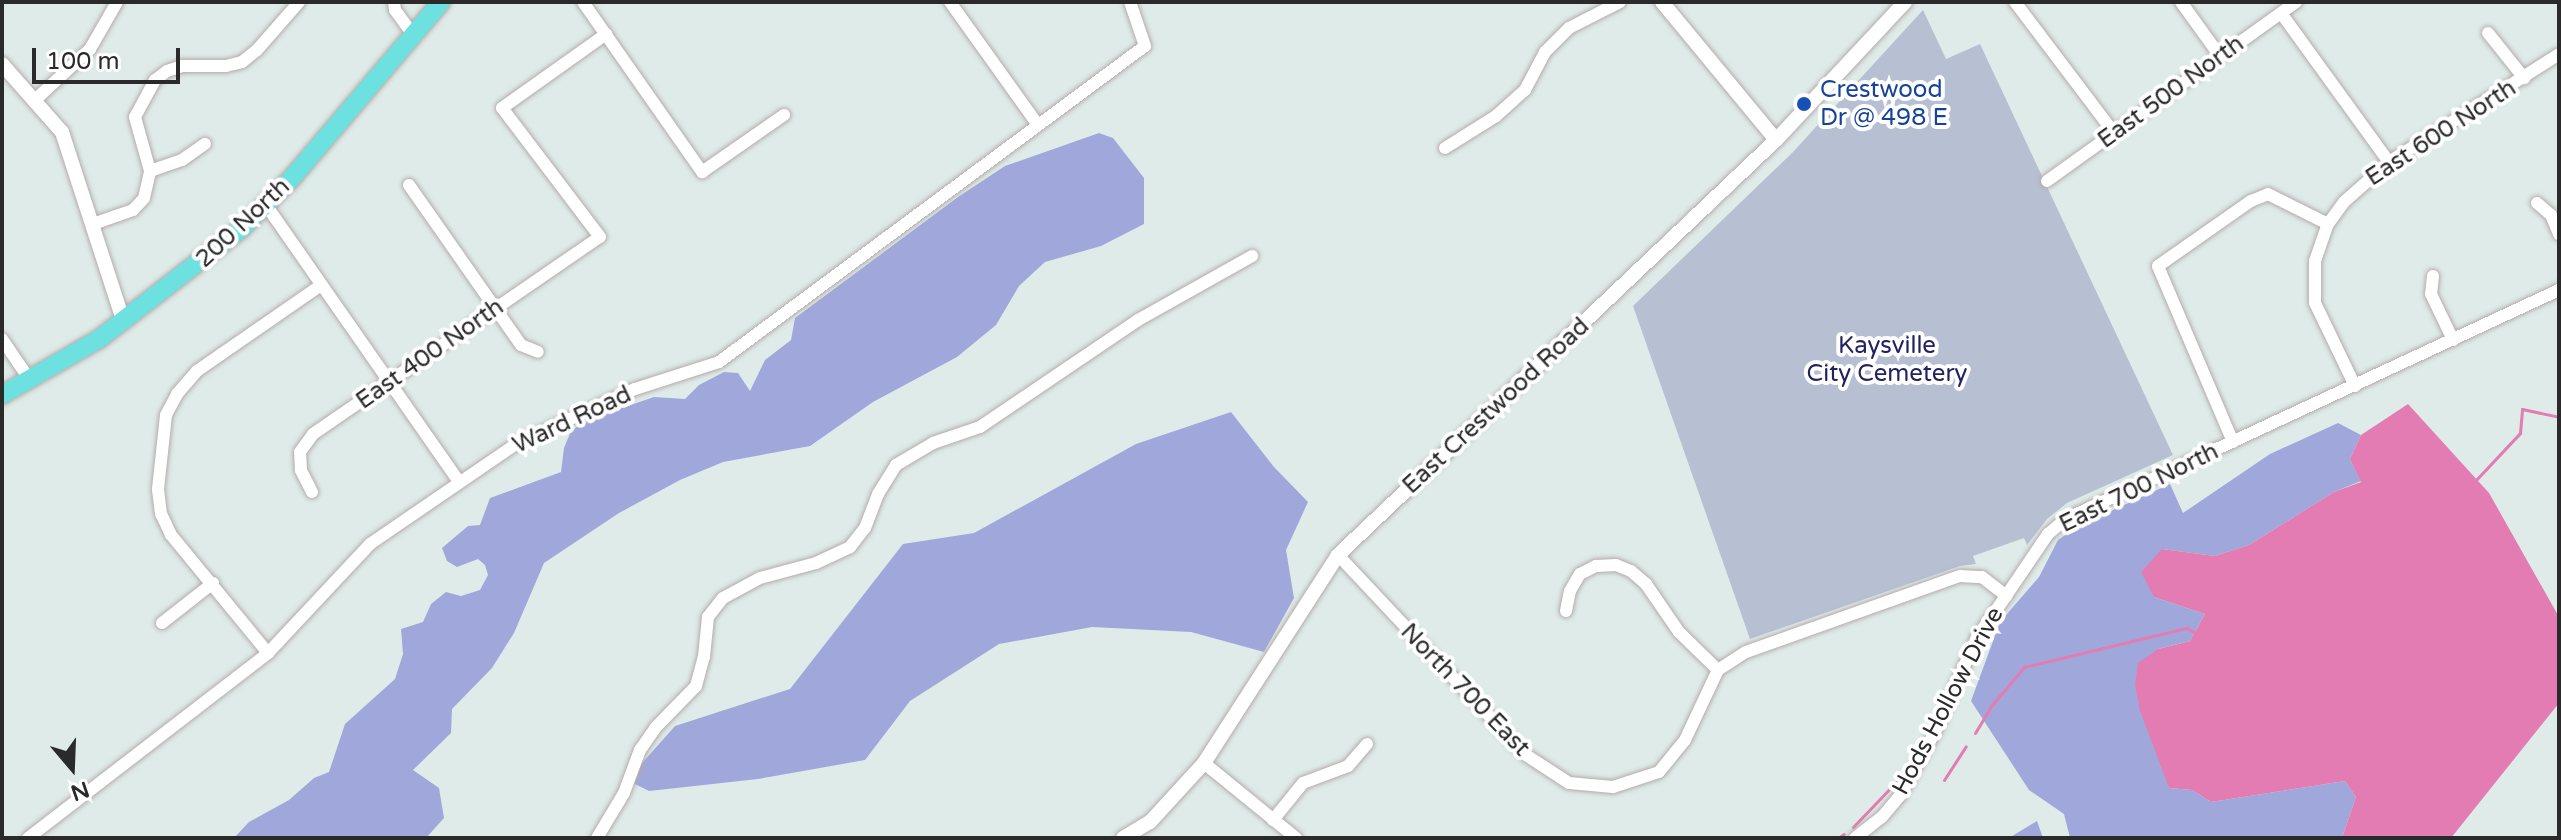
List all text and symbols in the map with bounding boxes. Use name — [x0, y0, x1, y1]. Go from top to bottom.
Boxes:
street label: East 500 North — [2092, 29, 2250, 155]
scale bar — [36, 32, 184, 82]
text: 100 m — [46, 47, 120, 76]
street label: East 600 North — [2360, 74, 2522, 192]
place label: Crestwood Dr @ 498 E — [1820, 76, 1948, 132]
marker: Crestwood Dr @ 498 E — [1795, 95, 1813, 113]
street label: 200 North — [190, 172, 296, 274]
street label: East 400 North — [351, 292, 509, 416]
street label: East Crestwood Road — [1397, 312, 1595, 500]
park label: Kaysville City Cemetery — [1807, 332, 1967, 388]
street label: Ward Road — [508, 380, 636, 460]
street label: East 700 North — [2055, 437, 2223, 539]
street label: Hods Hollow Drive — [1886, 602, 2010, 800]
street label: North 700 East — [1394, 618, 1536, 762]
north arrow — [32, 728, 112, 808]
text: N — [67, 776, 92, 806]

